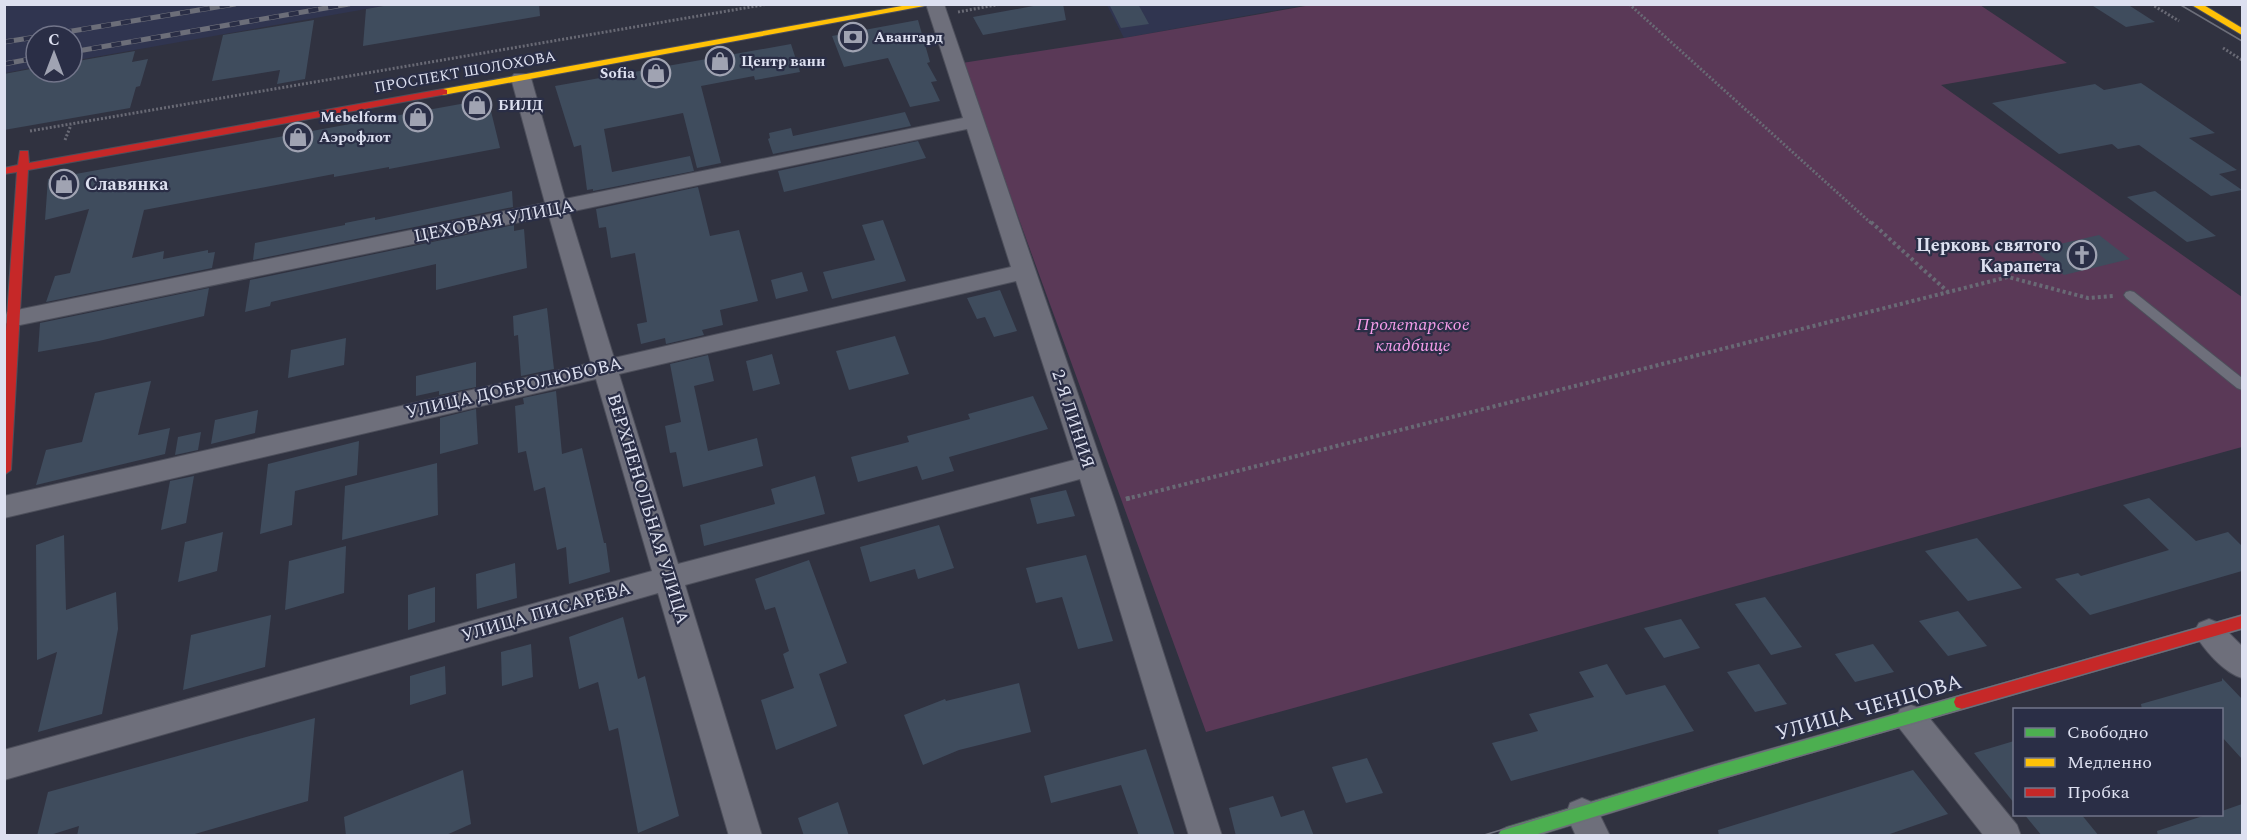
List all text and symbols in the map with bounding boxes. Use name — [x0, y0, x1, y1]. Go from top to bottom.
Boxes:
bank icon: Авангард — [837, 21, 869, 53]
north arrow — [24, 24, 84, 84]
place label: Авангард — [874, 26, 943, 49]
text: С — [48, 28, 60, 52]
street label: ПРОСПЕКТ ШОЛОХОВА — [372, 45, 558, 99]
shop icon: Центр ванн — [704, 45, 736, 77]
place label: Центр ванн — [741, 50, 825, 73]
shop icon: Sofia — [640, 57, 672, 89]
place label: Sofia — [600, 62, 635, 85]
shop icon: БИЛД — [461, 89, 493, 121]
place label: БИЛД — [498, 94, 543, 117]
shop icon: Mebelform — [402, 101, 434, 133]
place label: Mebelform — [320, 106, 397, 129]
shop icon: Аэрофлот — [282, 121, 314, 153]
place label: Аэрофлот — [319, 126, 391, 149]
shop icon: Славянка — [48, 168, 80, 200]
place label: Славянка — [85, 171, 169, 198]
street label: ЦЕХОВАЯ УЛИЦА — [412, 192, 576, 250]
place label: Церковь святого Карапета — [1916, 232, 2062, 280]
church icon: Церковь святого Карапета — [2066, 239, 2098, 271]
park label: Пролетарское кладбище — [1356, 311, 1470, 359]
street label: УЛИЦА ДОБРОЛЮБОВА — [403, 350, 625, 426]
street label: 2-Я ЛИНИЯ — [1044, 366, 1102, 472]
street label: ВЕРХНЕНОЛЬНАЯ УЛИЦА — [600, 390, 696, 628]
street label: УЛИЦА ПИСАРЕВА — [458, 575, 634, 649]
street label: УЛИЦА ЧЕНЦОВА — [1772, 666, 1966, 750]
legend — [2013, 708, 2223, 816]
text: Свободно — [2067, 719, 2148, 746]
text: Медленно — [2067, 749, 2152, 776]
text: Пробка — [2067, 779, 2130, 806]

